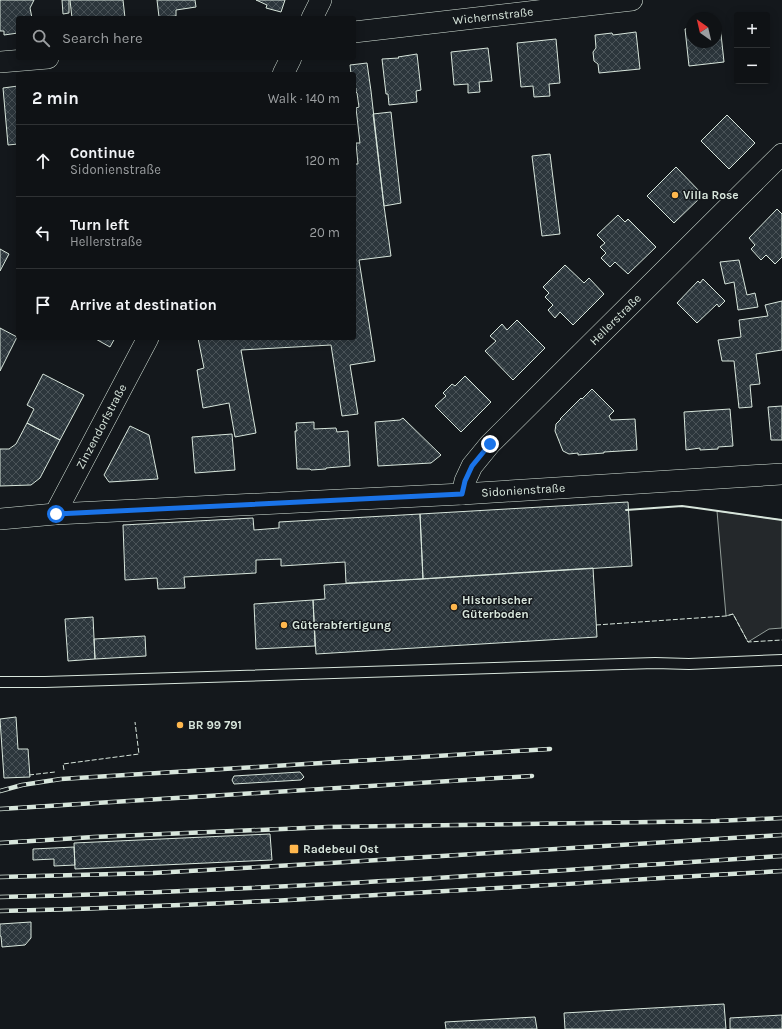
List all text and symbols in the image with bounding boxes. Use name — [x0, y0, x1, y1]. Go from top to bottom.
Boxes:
street label: Wichernstraße — [452, 4, 534, 28]
north arrow — [686, 12, 722, 48]
map controls — [734, 12, 770, 84]
button: + — [734, 12, 770, 48]
search box — [16, 16, 356, 60]
icon: search — [30, 27, 52, 49]
text: Search here — [62, 29, 143, 47]
button: − — [734, 48, 770, 84]
text: 2 min — [32, 88, 79, 108]
text: Walk · 140 m — [268, 91, 340, 106]
text: Continue — [70, 144, 135, 162]
icon: ahead — [32, 150, 54, 172]
text: 120 m — [305, 153, 340, 168]
text: Sidonienstraße — [70, 162, 161, 177]
place label: Villa Rose — [683, 188, 739, 202]
marker: Villa Rose — [670, 190, 680, 200]
text: Turn left — [70, 216, 129, 234]
icon: left — [32, 222, 54, 244]
text: 20 m — [310, 225, 340, 240]
text: Hellerstraße — [70, 234, 142, 249]
street label: Hellerstraße — [587, 291, 644, 348]
icon: arrive — [32, 294, 54, 316]
text: Arrive at destination — [70, 296, 217, 314]
street label: Zinzendorfstraße — [73, 382, 129, 471]
route end — [481, 435, 499, 453]
street label: Sidonienstraße — [481, 481, 566, 500]
route start — [47, 505, 65, 523]
place label: Historischer Güterboden — [462, 593, 532, 621]
marker: Historischer Güterboden — [449, 602, 459, 612]
place label: Güterabfertigung — [292, 618, 391, 632]
marker: Güterabfertigung — [279, 620, 289, 630]
place label: BR 99 791 — [188, 718, 242, 732]
marker: BR 99 791 — [175, 720, 185, 730]
place label: Radebeul Ost — [303, 842, 379, 856]
marker: Radebeul Ost — [288, 843, 300, 855]

